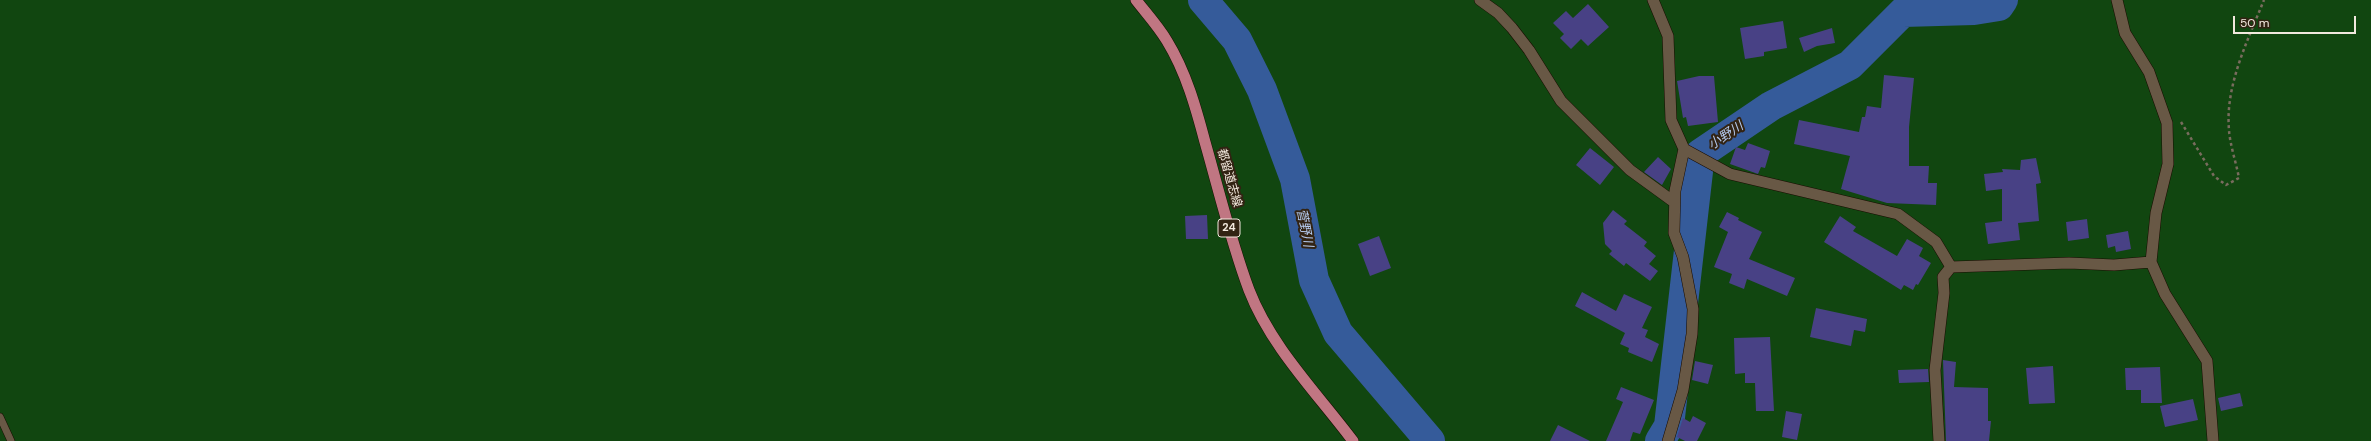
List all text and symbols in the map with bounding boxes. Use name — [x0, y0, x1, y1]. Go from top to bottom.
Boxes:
scale bar — [2235, 8, 2358, 34]
text: 50 m — [2240, 15, 2269, 31]
water label: 小野川 — [1705, 119, 1747, 153]
street label: 都留道志線 — [1214, 147, 1244, 209]
water label: 菅野川 — [1293, 207, 1315, 249]
road number: 24 — [1218, 219, 1240, 237]

